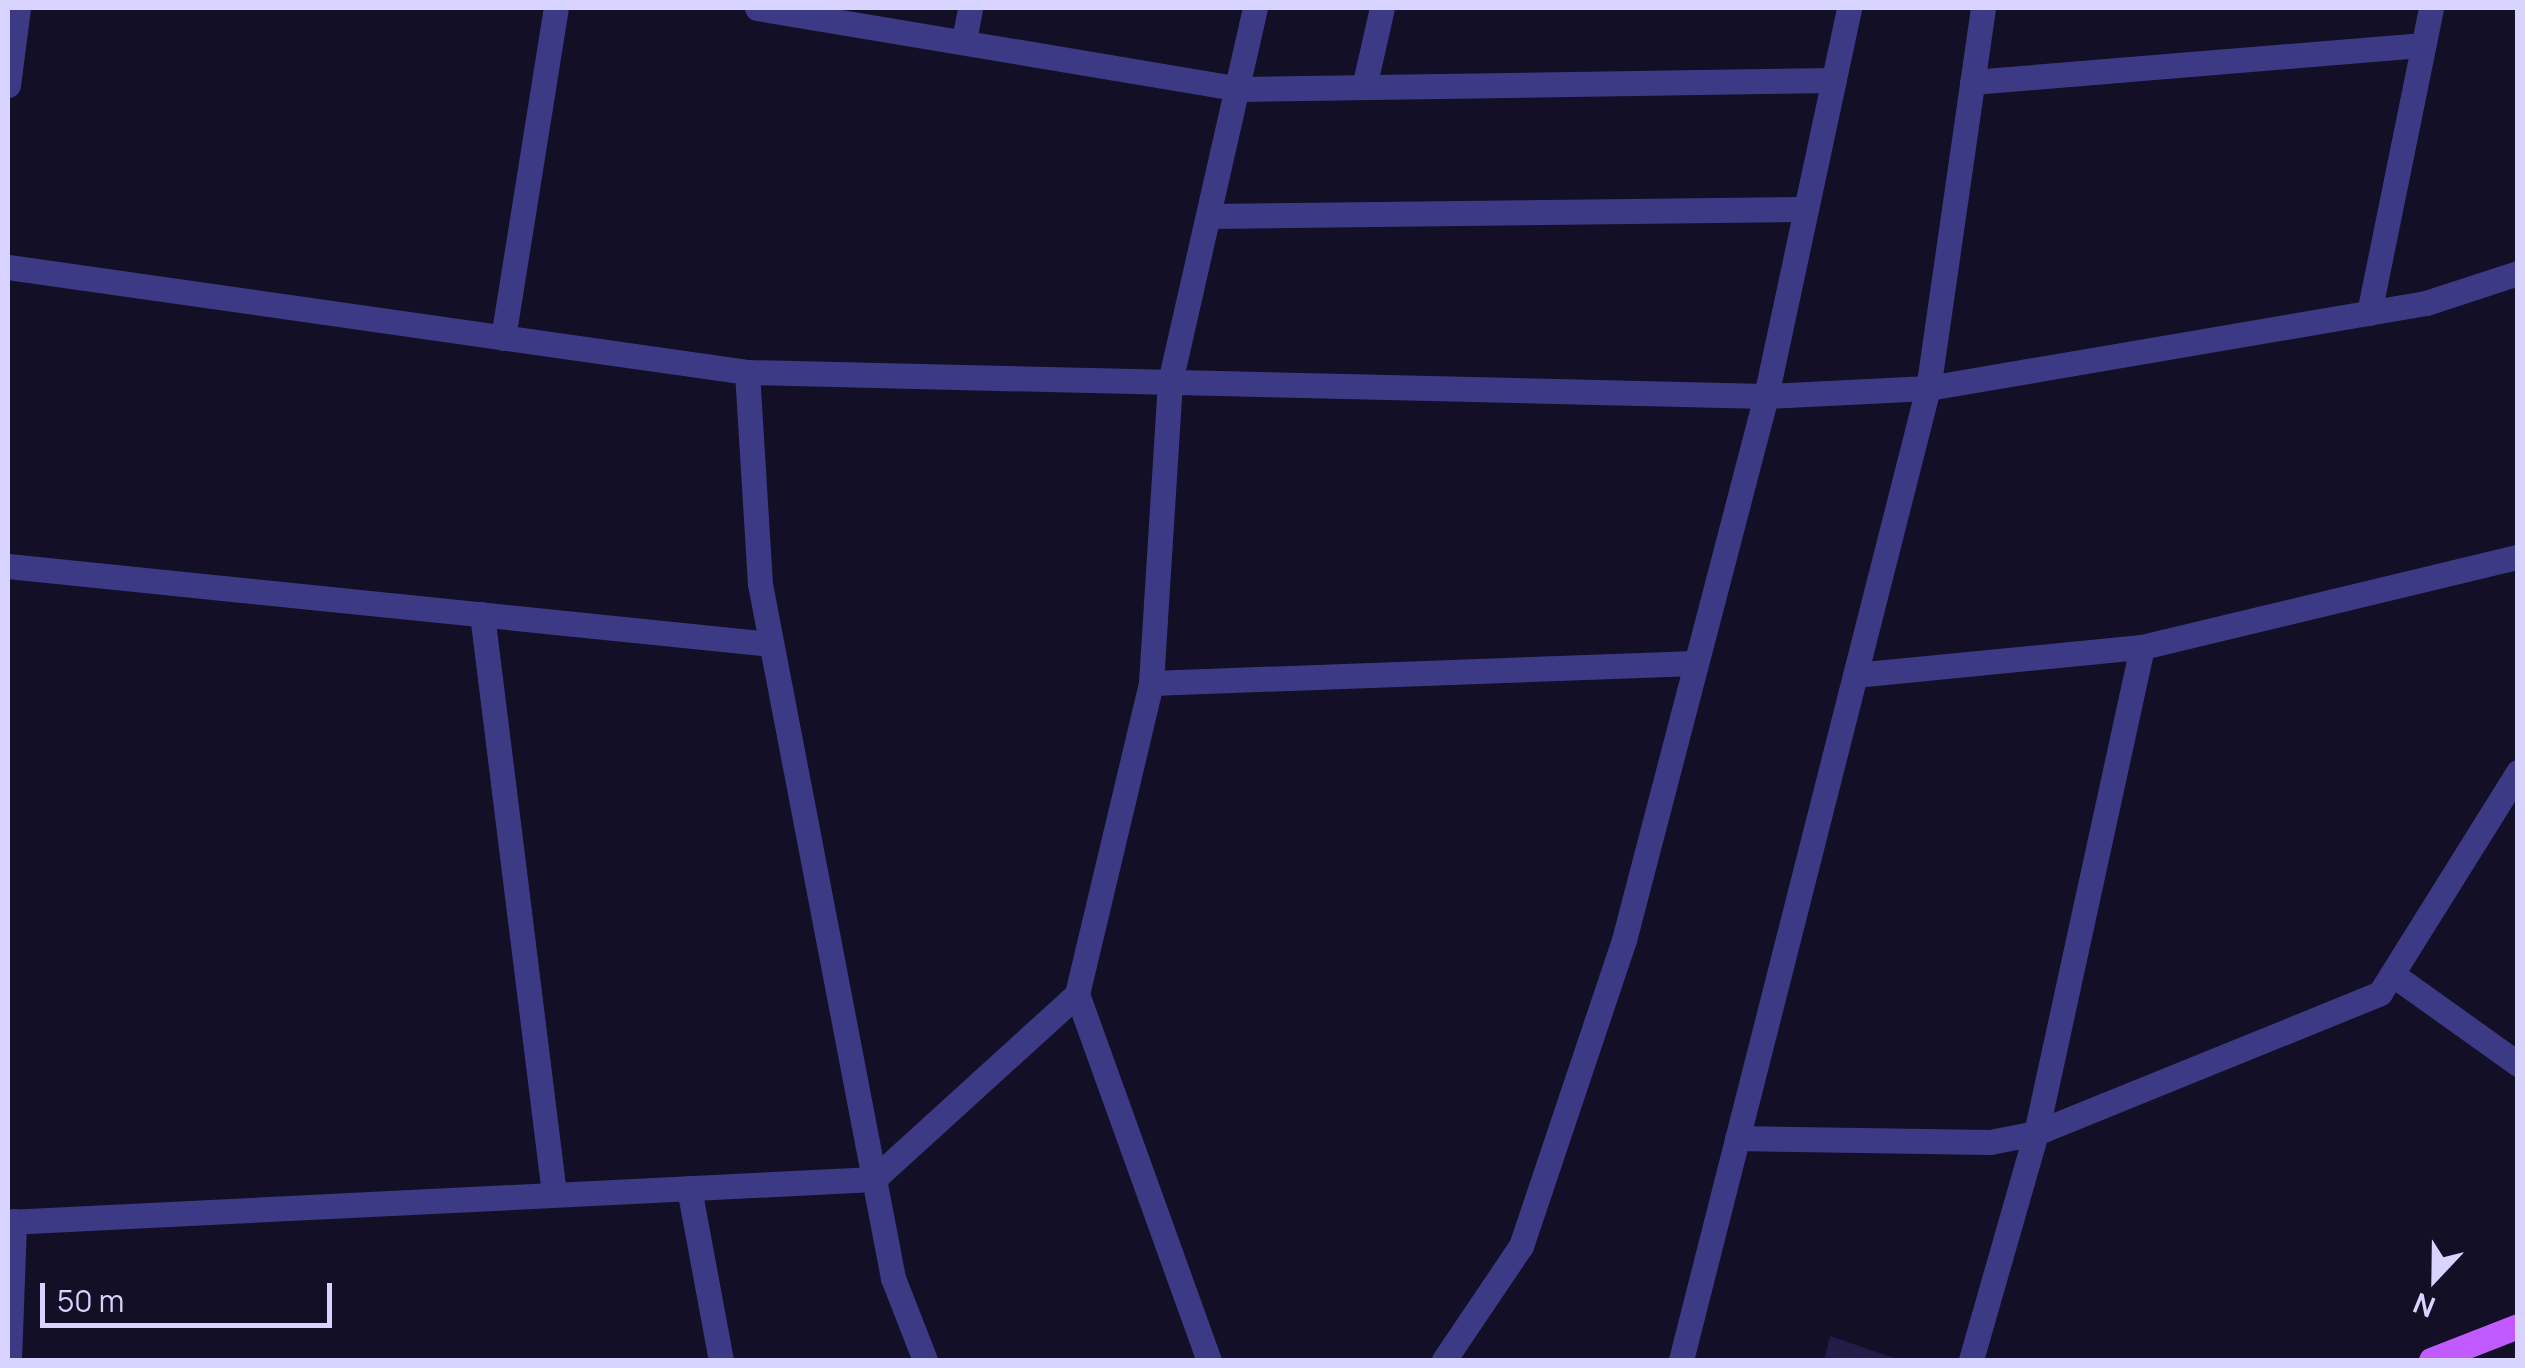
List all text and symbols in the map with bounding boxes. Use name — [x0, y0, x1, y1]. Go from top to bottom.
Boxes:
north arrow — [2385, 1228, 2485, 1328]
scale bar — [45, 1263, 338, 1325]
text: 50 m — [57, 1280, 124, 1321]
text: N — [2407, 1284, 2440, 1327]

